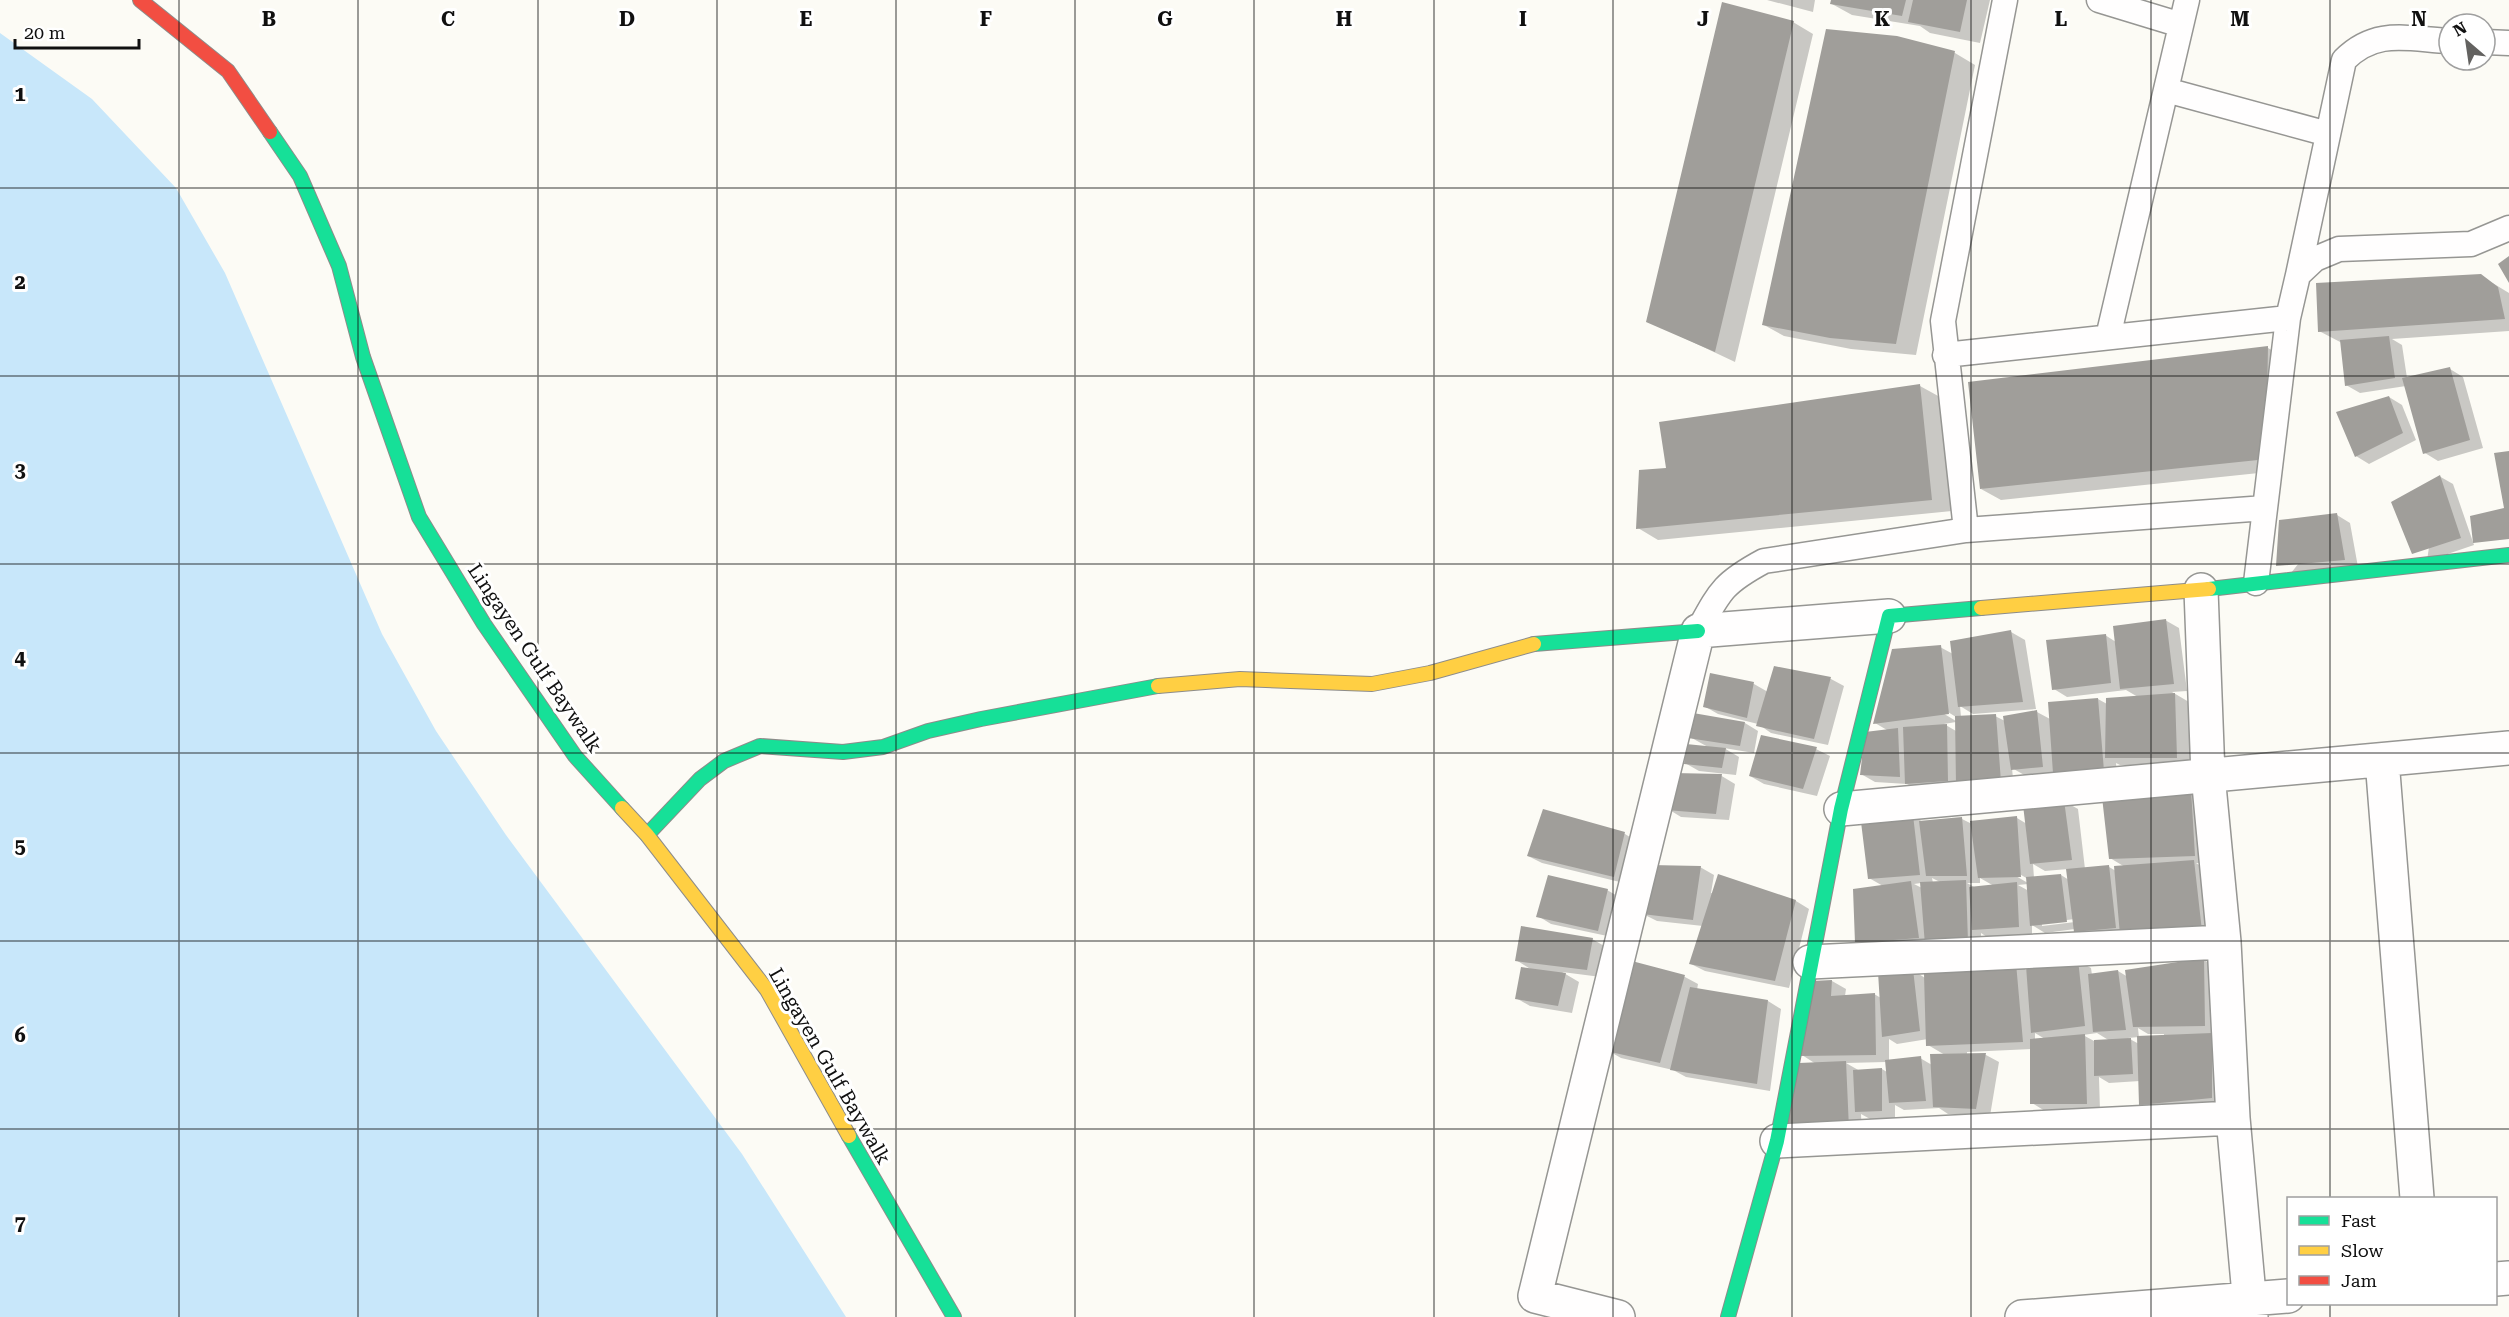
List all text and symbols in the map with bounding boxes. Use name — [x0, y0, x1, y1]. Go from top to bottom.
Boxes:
text: B — [262, 7, 276, 31]
text: C — [441, 7, 455, 31]
text: D — [619, 7, 635, 31]
text: E — [800, 7, 813, 31]
text: F — [980, 7, 992, 31]
text: G — [1157, 7, 1173, 31]
text: H — [1336, 7, 1352, 31]
text: I — [1519, 7, 1527, 31]
text: J — [1697, 7, 1709, 31]
text: K — [1874, 7, 1890, 31]
text: L — [2055, 7, 2068, 31]
text: M — [2230, 7, 2250, 31]
text: N — [2411, 7, 2427, 31]
scale bar — [15, 12, 140, 50]
north arrow — [2437, 12, 2497, 72]
text: N — [2450, 18, 2470, 41]
text: 20 m — [24, 22, 65, 43]
text: 1 — [14, 82, 26, 106]
text: 2 — [14, 270, 26, 294]
text: 3 — [14, 458, 26, 482]
street label: Lingayen Gulf Baywalk — [463, 559, 607, 757]
text: 4 — [14, 646, 26, 670]
text: 5 — [14, 834, 26, 858]
street label: Lingayen Gulf Baywalk — [764, 964, 896, 1169]
text: 6 — [14, 1023, 26, 1047]
legend — [2287, 1197, 2497, 1305]
text: Fast — [2341, 1210, 2376, 1231]
text: 7 — [14, 1211, 26, 1235]
text: Slow — [2341, 1240, 2383, 1261]
text: Jam — [2341, 1270, 2377, 1291]

